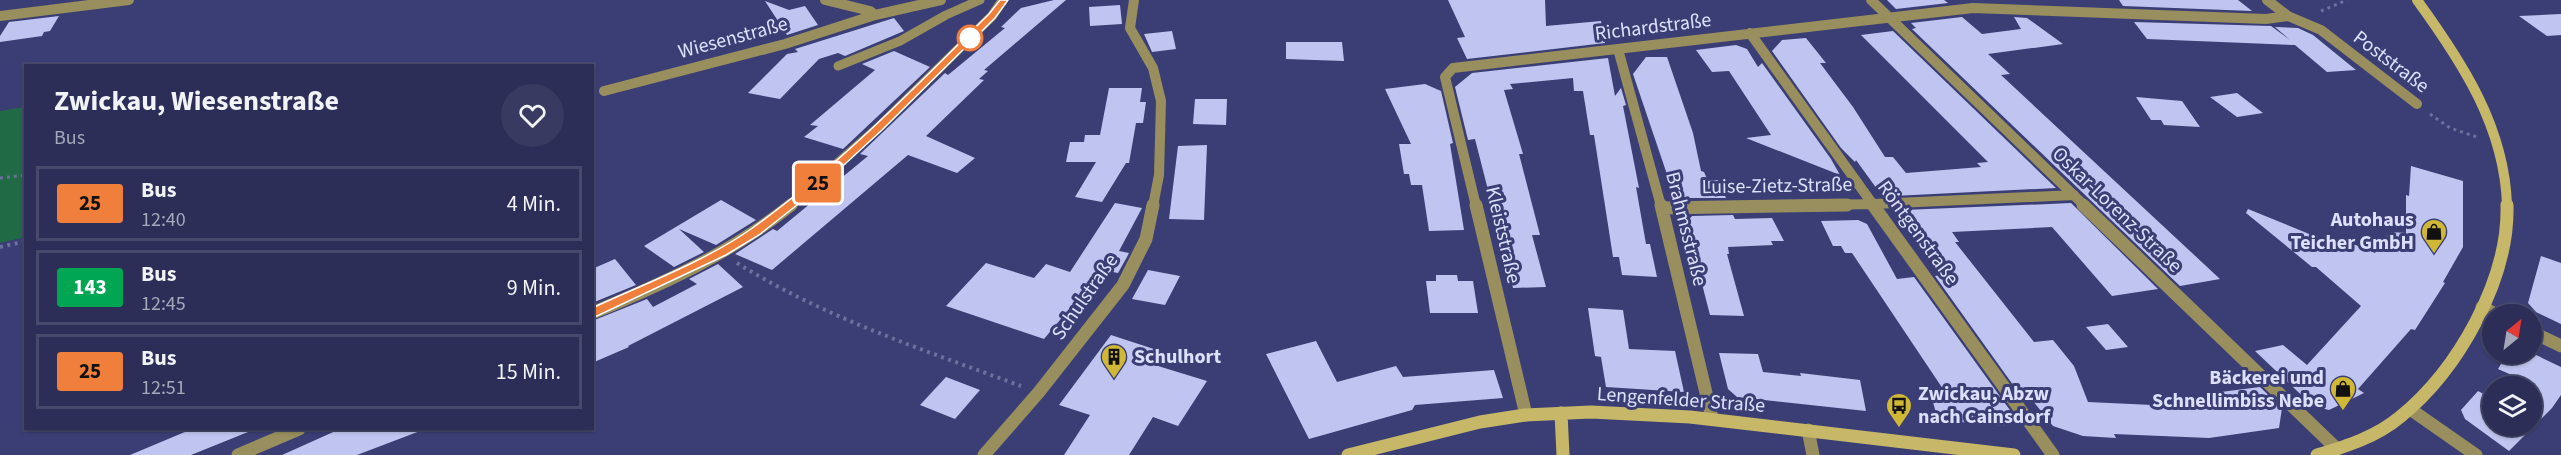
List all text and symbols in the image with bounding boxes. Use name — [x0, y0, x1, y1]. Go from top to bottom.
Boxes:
street label: Richardstraße — [1593, 6, 1713, 48]
street label: Wiesenstraße — [675, 10, 791, 66]
street label: Poststraße — [2347, 24, 2435, 100]
unlabelled marker — [957, 25, 983, 51]
text: Zwickau, Wiesenstraße — [54, 81, 339, 121]
button: heart — [501, 84, 564, 147]
text: Bus — [54, 124, 85, 152]
street label: Oskar-Lorenz-Straße — [2046, 141, 2188, 280]
line badge: 25 — [791, 164, 845, 202]
text: 25 — [807, 168, 829, 198]
street label: Brahmsstraße — [1658, 169, 1714, 289]
street label: Luise-Zietz-Straße — [1701, 171, 1853, 201]
text: Bus — [141, 174, 177, 206]
street label: Röntgenstraße — [1871, 175, 1965, 291]
street label: Kleiststraße — [1478, 184, 1528, 286]
text: 25 — [79, 188, 101, 218]
text: 4 Min. — [507, 188, 561, 220]
text: 12:40 — [141, 206, 186, 234]
place label: Autohaus Teicher GmbH — [2291, 206, 2414, 257]
shop icon: Autohaus Teicher GmbH — [2419, 217, 2449, 255]
street label: Schulstraße — [1045, 248, 1125, 346]
text: Bus — [141, 258, 177, 290]
text: 143 — [73, 272, 107, 302]
text: 9 Min. — [507, 272, 561, 304]
text: 12:45 — [141, 290, 186, 318]
north arrow — [2482, 304, 2542, 364]
map controls — [2482, 304, 2542, 436]
text: Bus — [141, 342, 177, 374]
building icon: Schulhort — [1099, 342, 1129, 380]
place label: Schulhort — [1134, 343, 1221, 371]
text: 25 — [79, 356, 101, 386]
text: 15 Min. — [496, 356, 561, 388]
place label: Bäckerei und Schnellimbiss Nebe — [2152, 364, 2324, 415]
text: 12:51 — [141, 374, 186, 402]
shop icon: Bäckerei und Schnellimbiss Nebe — [2328, 374, 2358, 412]
button: layers — [2482, 376, 2542, 436]
street label: Lengenfelder Straße — [1596, 380, 1766, 420]
place label: Zwickau, Abzw nach Cainsdorf — [1918, 380, 2051, 431]
bus stop icon: Zwickau, Abzw nach Cainsdorf — [1884, 391, 1914, 429]

